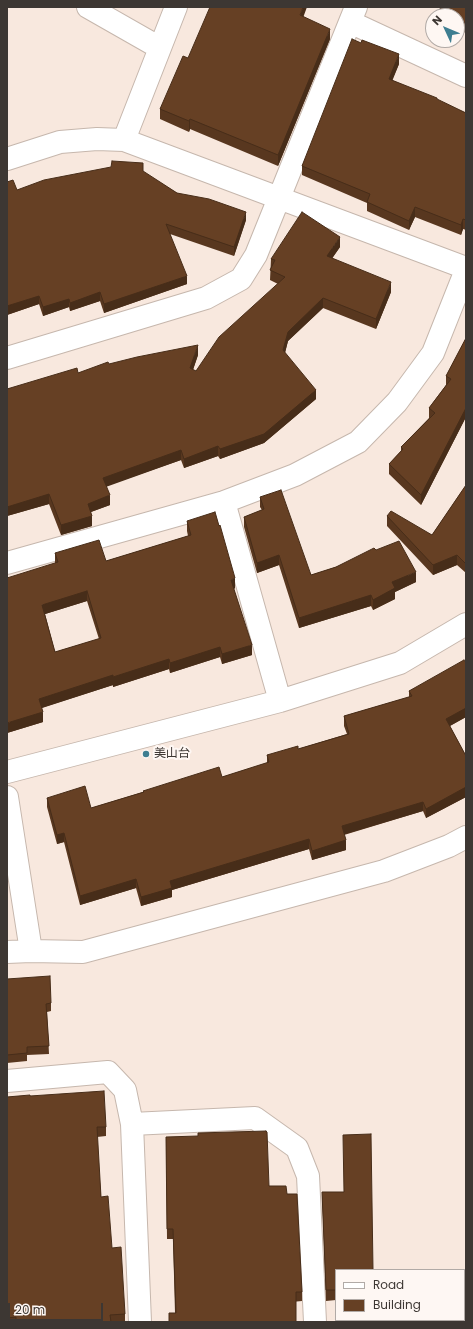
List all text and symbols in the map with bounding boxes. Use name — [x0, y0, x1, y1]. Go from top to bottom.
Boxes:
north arrow — [425, 8, 465, 48]
text: N — [428, 12, 446, 29]
place label: 美山台 — [154, 747, 190, 761]
marker: 美山台 — [141, 749, 151, 759]
legend — [335, 1269, 465, 1321]
text: Road — [373, 1276, 404, 1293]
scale bar — [10, 1295, 105, 1321]
text: Building — [373, 1296, 421, 1313]
text: 20 m — [15, 1301, 45, 1318]

